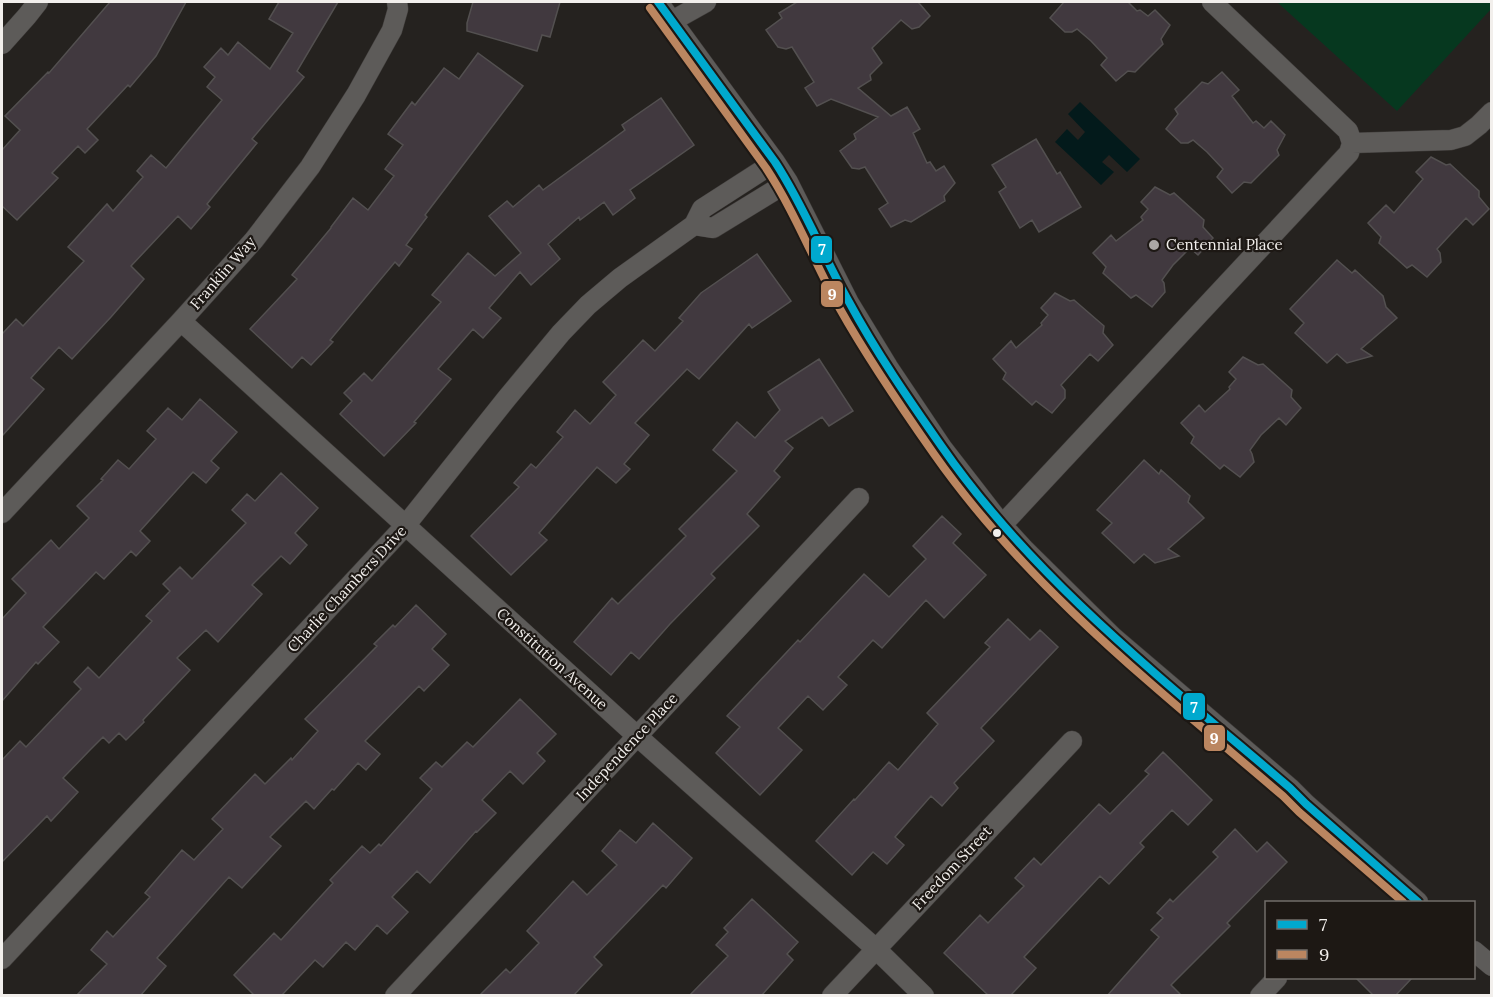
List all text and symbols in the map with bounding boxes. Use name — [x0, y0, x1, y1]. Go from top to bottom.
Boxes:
street label: Franklin Way — [186, 232, 260, 313]
line badge: 7 — [810, 235, 833, 264]
place label: Centennial Place — [1166, 235, 1283, 254]
marker: Centennial Place — [1147, 238, 1161, 252]
text: 7 — [818, 239, 826, 259]
line badge: 9 — [820, 280, 844, 308]
text: 9 — [827, 284, 837, 304]
street label: Charlie Chambers Drive — [283, 521, 410, 656]
unlabelled marker — [991, 527, 1003, 539]
street label: Constitution Avenue — [493, 604, 612, 714]
street label: Independence Place — [572, 689, 681, 804]
line badge: 7 — [1182, 692, 1206, 721]
text: 7 — [1190, 697, 1198, 717]
line badge: 9 — [1203, 724, 1226, 752]
text: 9 — [1209, 728, 1219, 748]
street label: Freedom Street — [908, 821, 996, 914]
legend — [1265, 901, 1475, 979]
text: 7 — [1319, 913, 1327, 936]
text: 9 — [1319, 943, 1329, 966]

